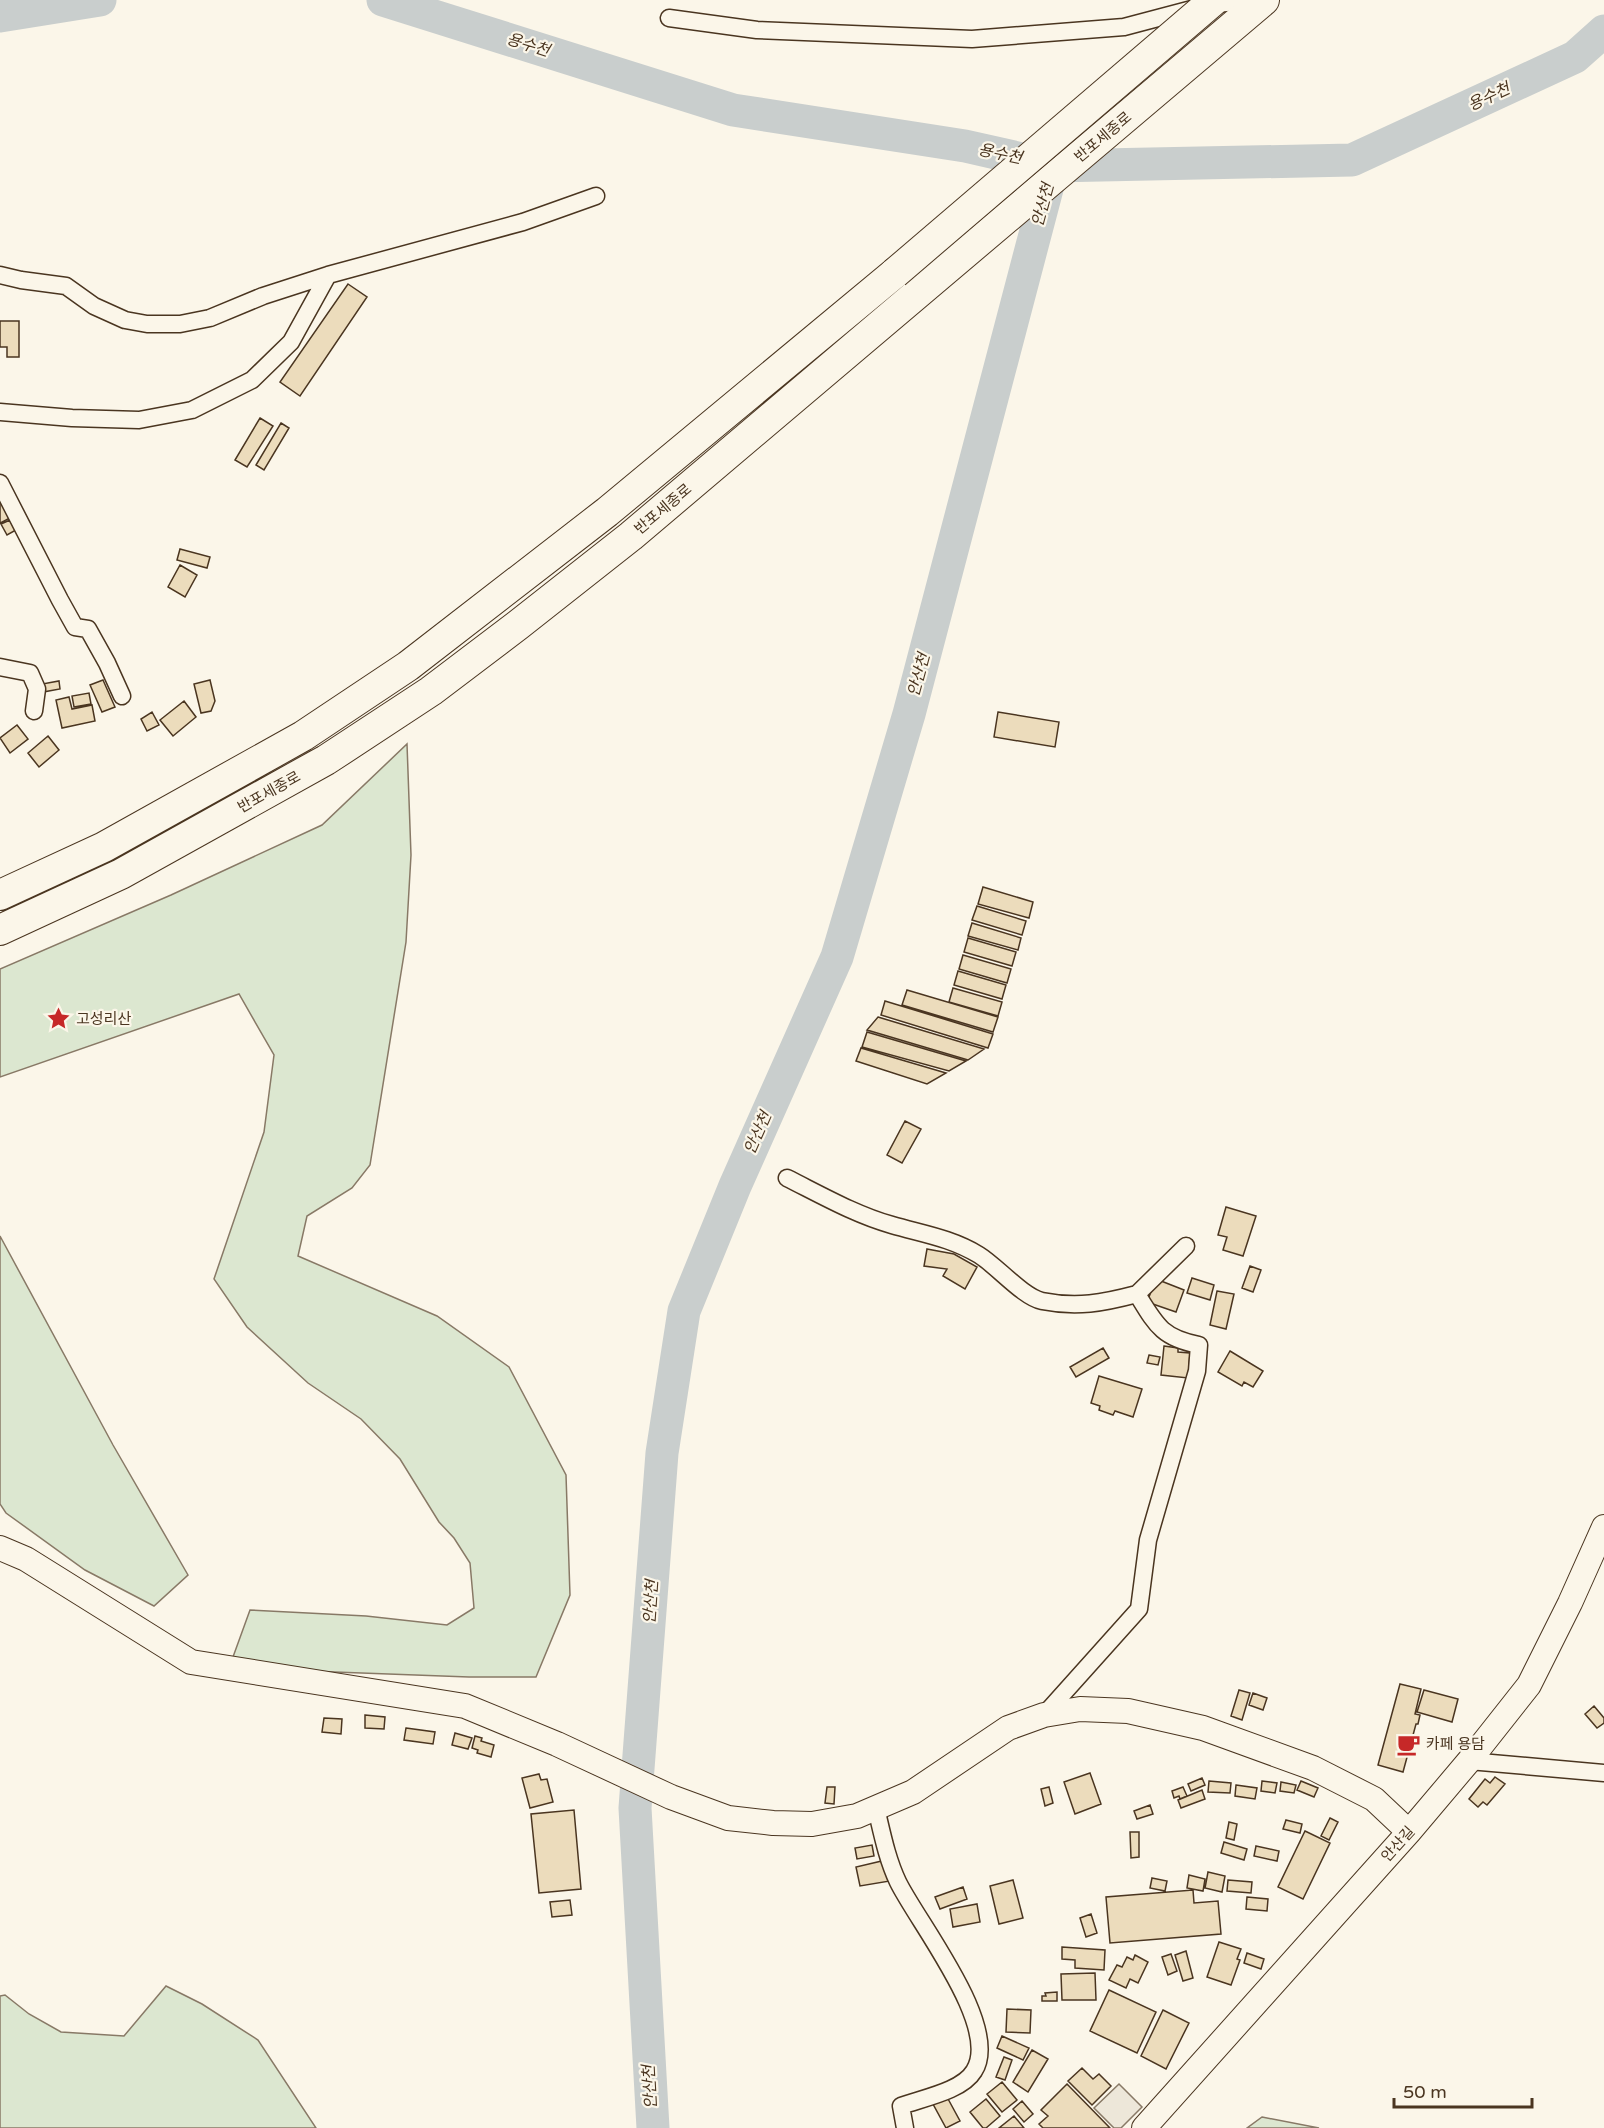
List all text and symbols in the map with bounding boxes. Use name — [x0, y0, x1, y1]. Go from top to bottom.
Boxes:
water label: 용수천 — [504, 29, 554, 62]
water label: 용수천 — [1465, 78, 1515, 115]
street label: 반포세종로 — [1071, 108, 1135, 166]
water label: 용수천 — [976, 140, 1026, 169]
water label: 안산천 — [1028, 179, 1059, 229]
street label: 반포세종로 — [631, 480, 695, 538]
water label: 안산천 — [904, 649, 935, 699]
street label: 반포세종로 — [234, 767, 304, 817]
place icon: 고성리산 — [45, 1006, 71, 1032]
place label: 고성리산 — [76, 1010, 131, 1028]
water label: 안산천 — [740, 1107, 777, 1157]
water label: 안산천 — [639, 1577, 663, 1625]
cafe icon: 카페 용담 — [1395, 1731, 1421, 1757]
place label: 카페 용담 — [1426, 1735, 1485, 1753]
street label: 안산길 — [1377, 1823, 1419, 1865]
water label: 안산천 — [639, 2062, 661, 2110]
scale bar — [1394, 2071, 1532, 2109]
text: 50 m — [1403, 2081, 1447, 2103]

